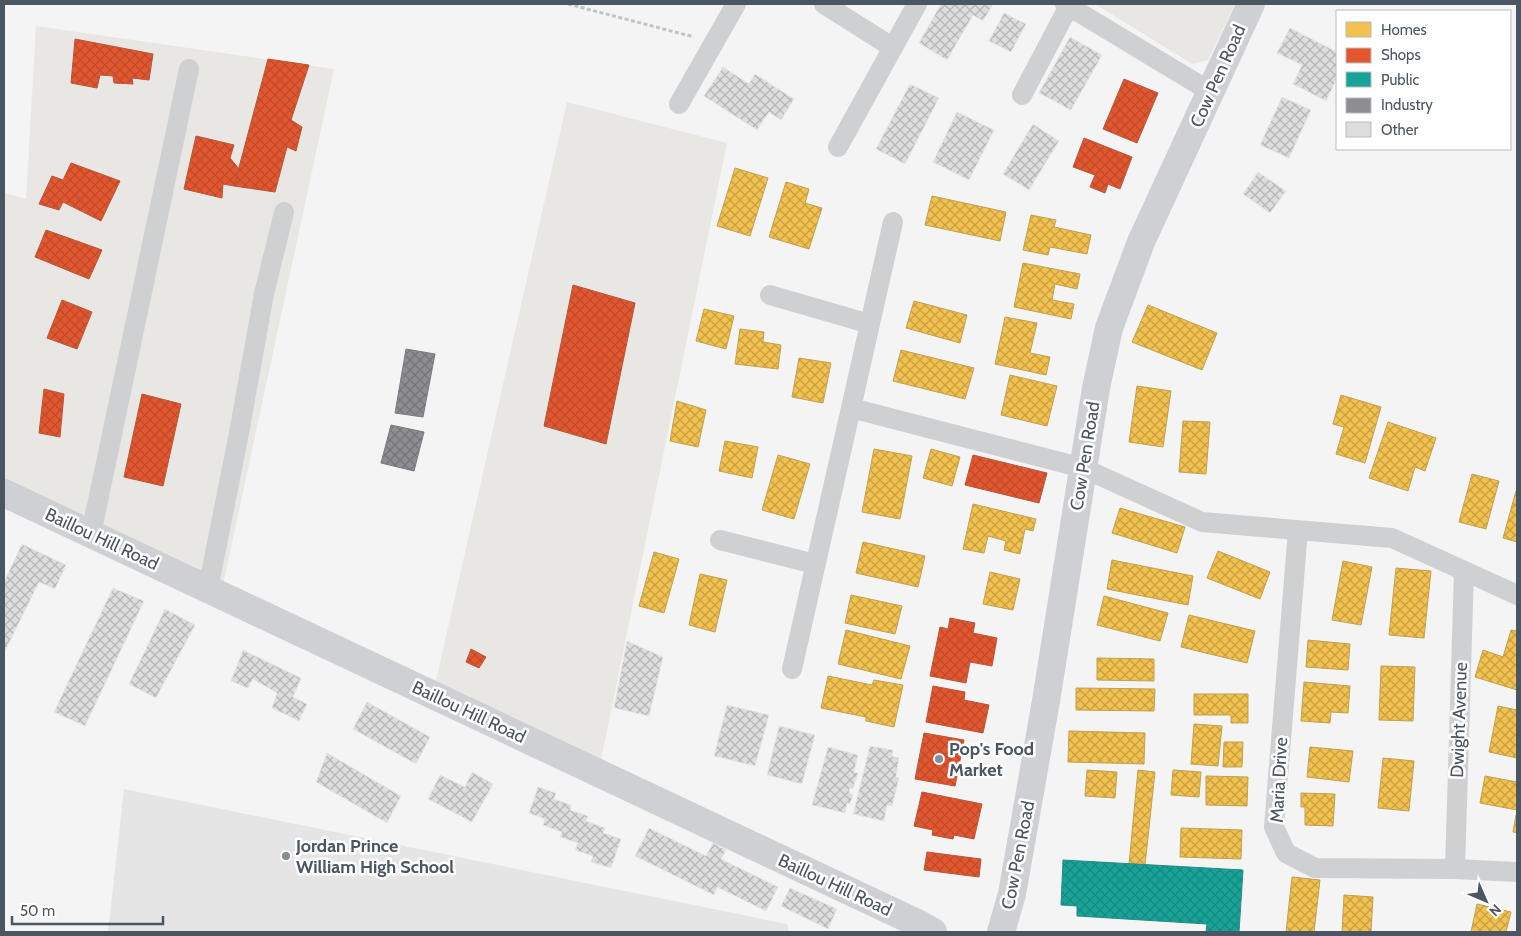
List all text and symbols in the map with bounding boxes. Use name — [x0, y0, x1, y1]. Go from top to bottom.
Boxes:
legend — [1336, 10, 1511, 150]
street label: Cow Pen Road — [1186, 21, 1250, 131]
text: Homes — [1381, 21, 1427, 39]
text: Shops — [1381, 46, 1421, 64]
text: Public — [1381, 71, 1419, 89]
text: Industry — [1381, 96, 1433, 114]
text: Other — [1381, 121, 1418, 139]
street label: Cow Pen Road — [1066, 400, 1104, 512]
street label: Baillou Hill Road — [42, 503, 162, 575]
street label: Dwight Avenue — [1446, 662, 1472, 778]
street label: Baillou Hill Road — [409, 676, 529, 748]
street label: Maria Drive — [1266, 737, 1292, 823]
place label: Pop's Food Market — [949, 738, 1034, 781]
marker: Pop's Food Market — [933, 753, 945, 765]
street label: Cow Pen Road — [997, 799, 1039, 911]
place label: Jordan Prince William High School — [295, 835, 454, 878]
street label: Baillou Hill Road — [775, 849, 895, 921]
marker: Jordan Prince William High School — [280, 850, 292, 862]
north arrow — [1461, 876, 1511, 926]
scale bar — [12, 894, 164, 926]
text: N — [1485, 900, 1505, 920]
text: 50 m — [20, 902, 55, 920]

